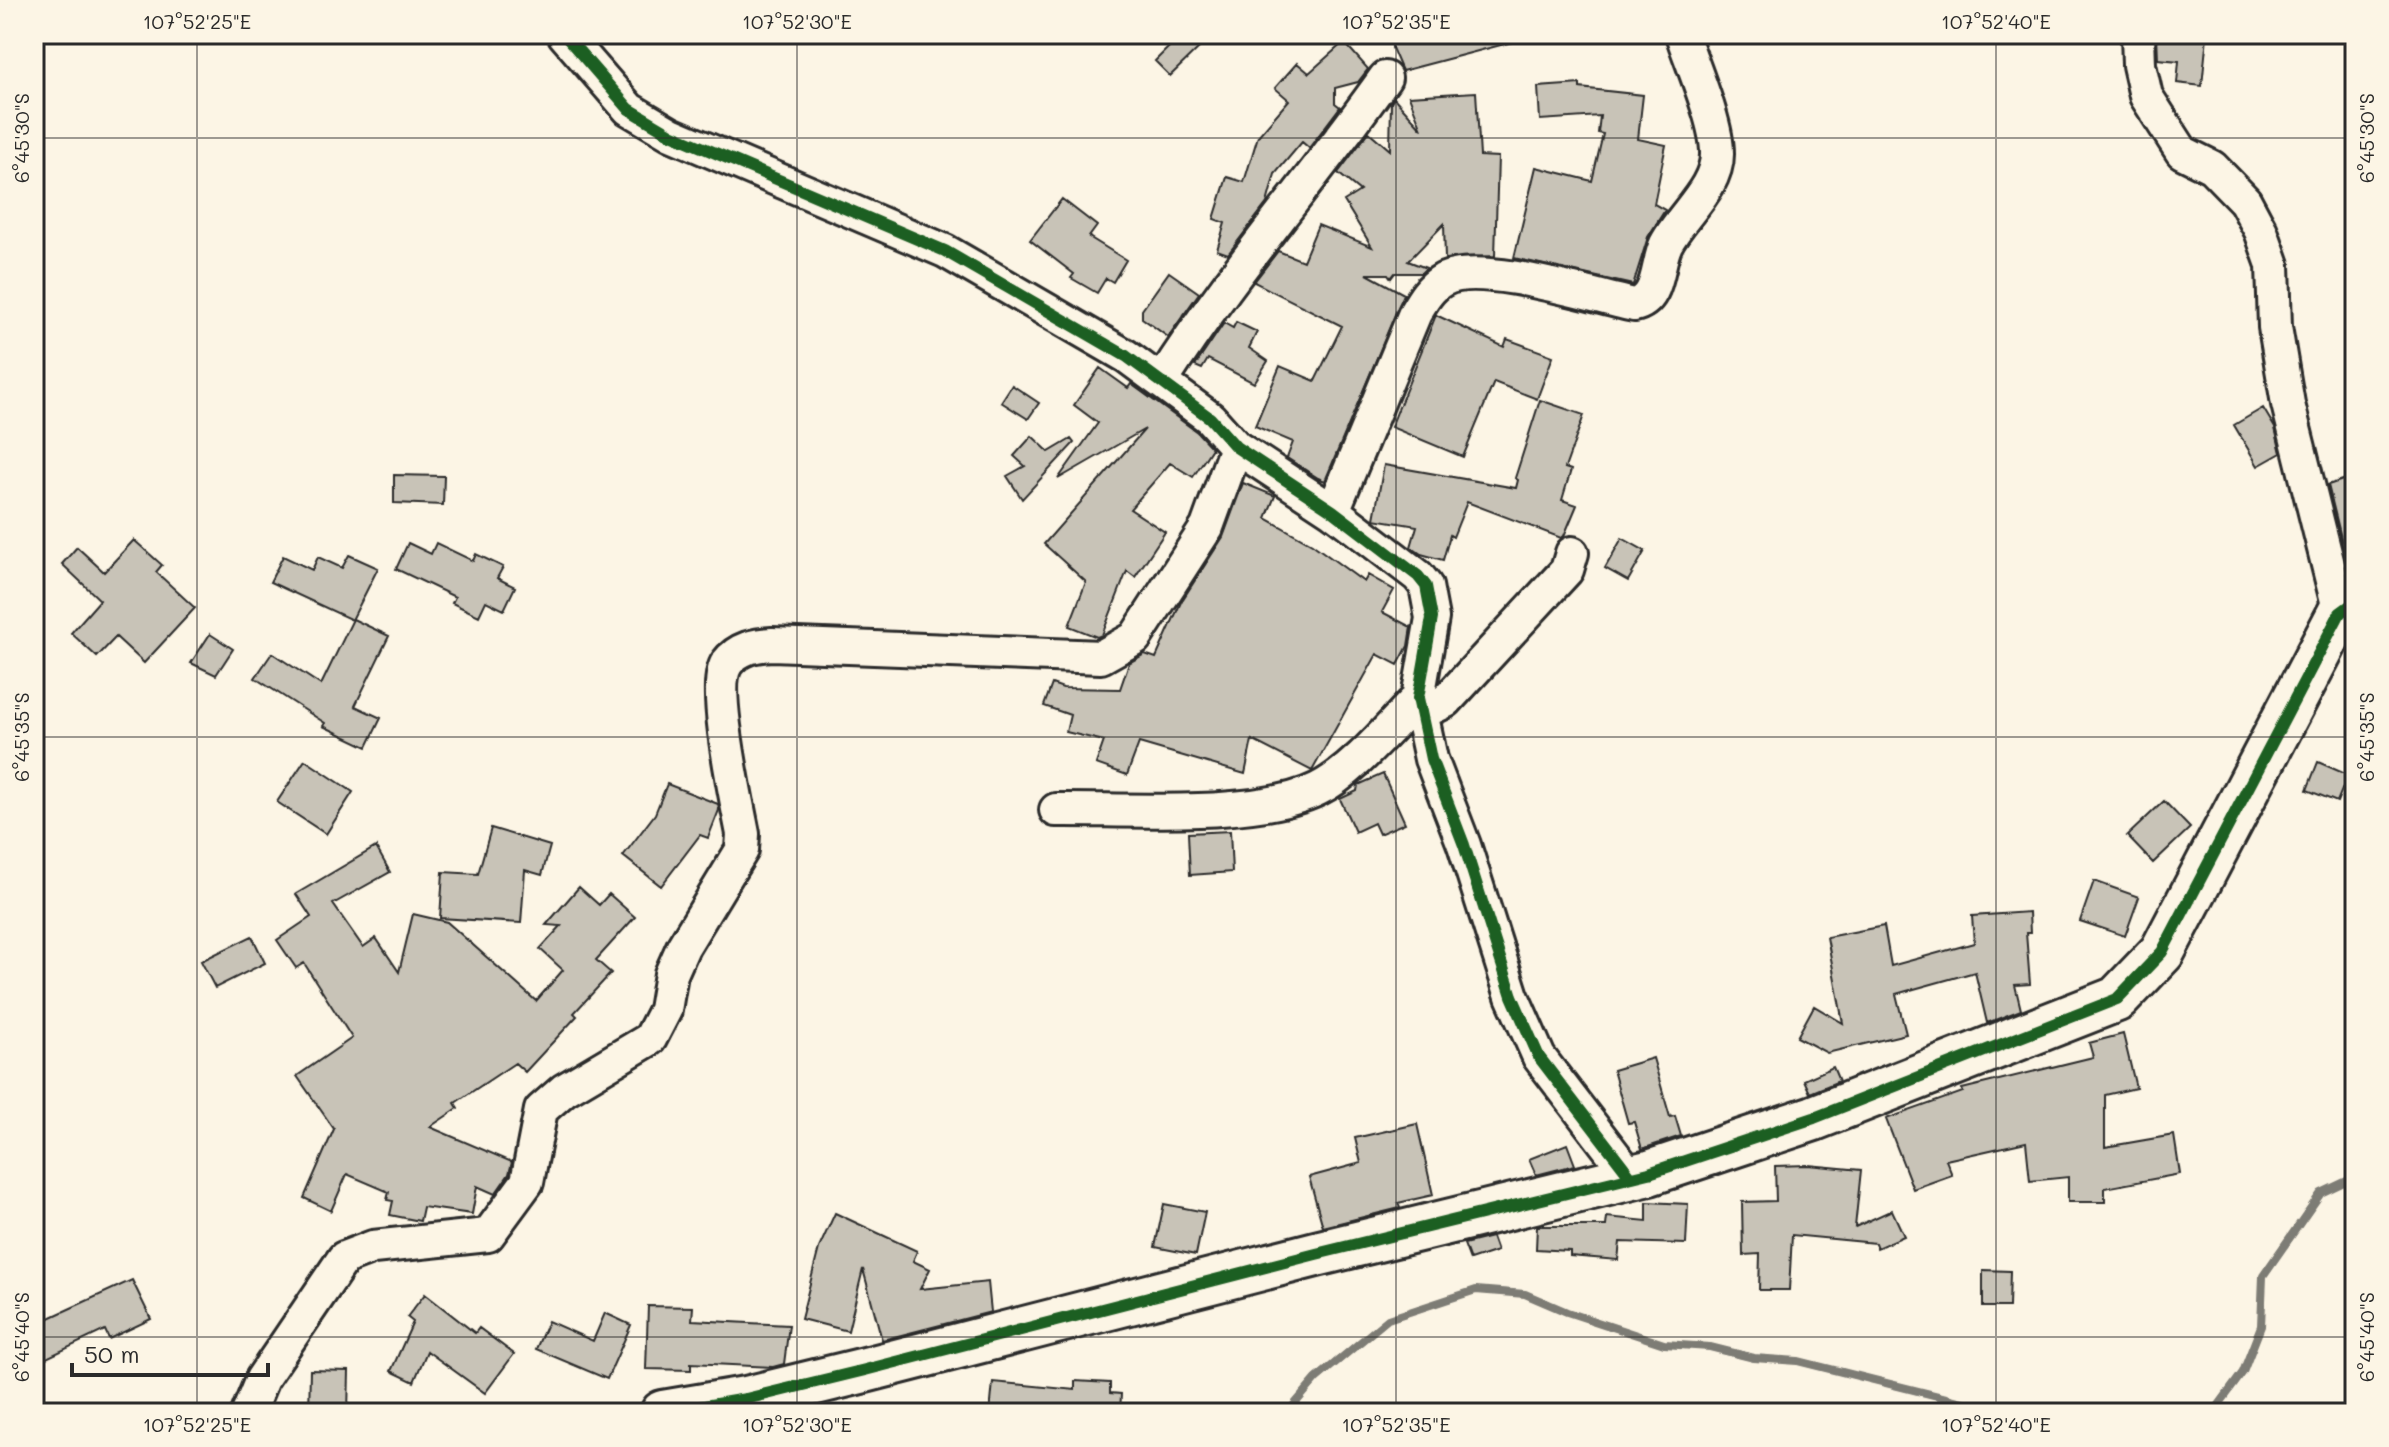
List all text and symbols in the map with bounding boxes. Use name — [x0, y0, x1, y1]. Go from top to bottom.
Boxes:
text: 107°52'25"E — [143, 8, 251, 34]
text: 107°52'30"E — [742, 8, 852, 34]
text: 107°52'35"E — [1341, 8, 1451, 34]
text: 107°52'40"E — [1941, 8, 2051, 34]
text: 6°45'30"S — [8, 93, 34, 183]
text: 6°45'30"S — [2353, 93, 2379, 183]
text: 6°45'35"S — [8, 692, 34, 782]
text: 6°45'35"S — [2353, 692, 2379, 782]
text: 6°45'40"S — [8, 1292, 34, 1382]
text: 6°45'40"S — [2353, 1292, 2379, 1382]
scale bar — [72, 1327, 268, 1377]
text: 50 m — [84, 1338, 140, 1369]
text: 107°52'25"E — [143, 1411, 251, 1437]
text: 107°52'30"E — [742, 1411, 852, 1437]
text: 107°52'35"E — [1341, 1411, 1451, 1437]
text: 107°52'40"E — [1941, 1411, 2051, 1437]

